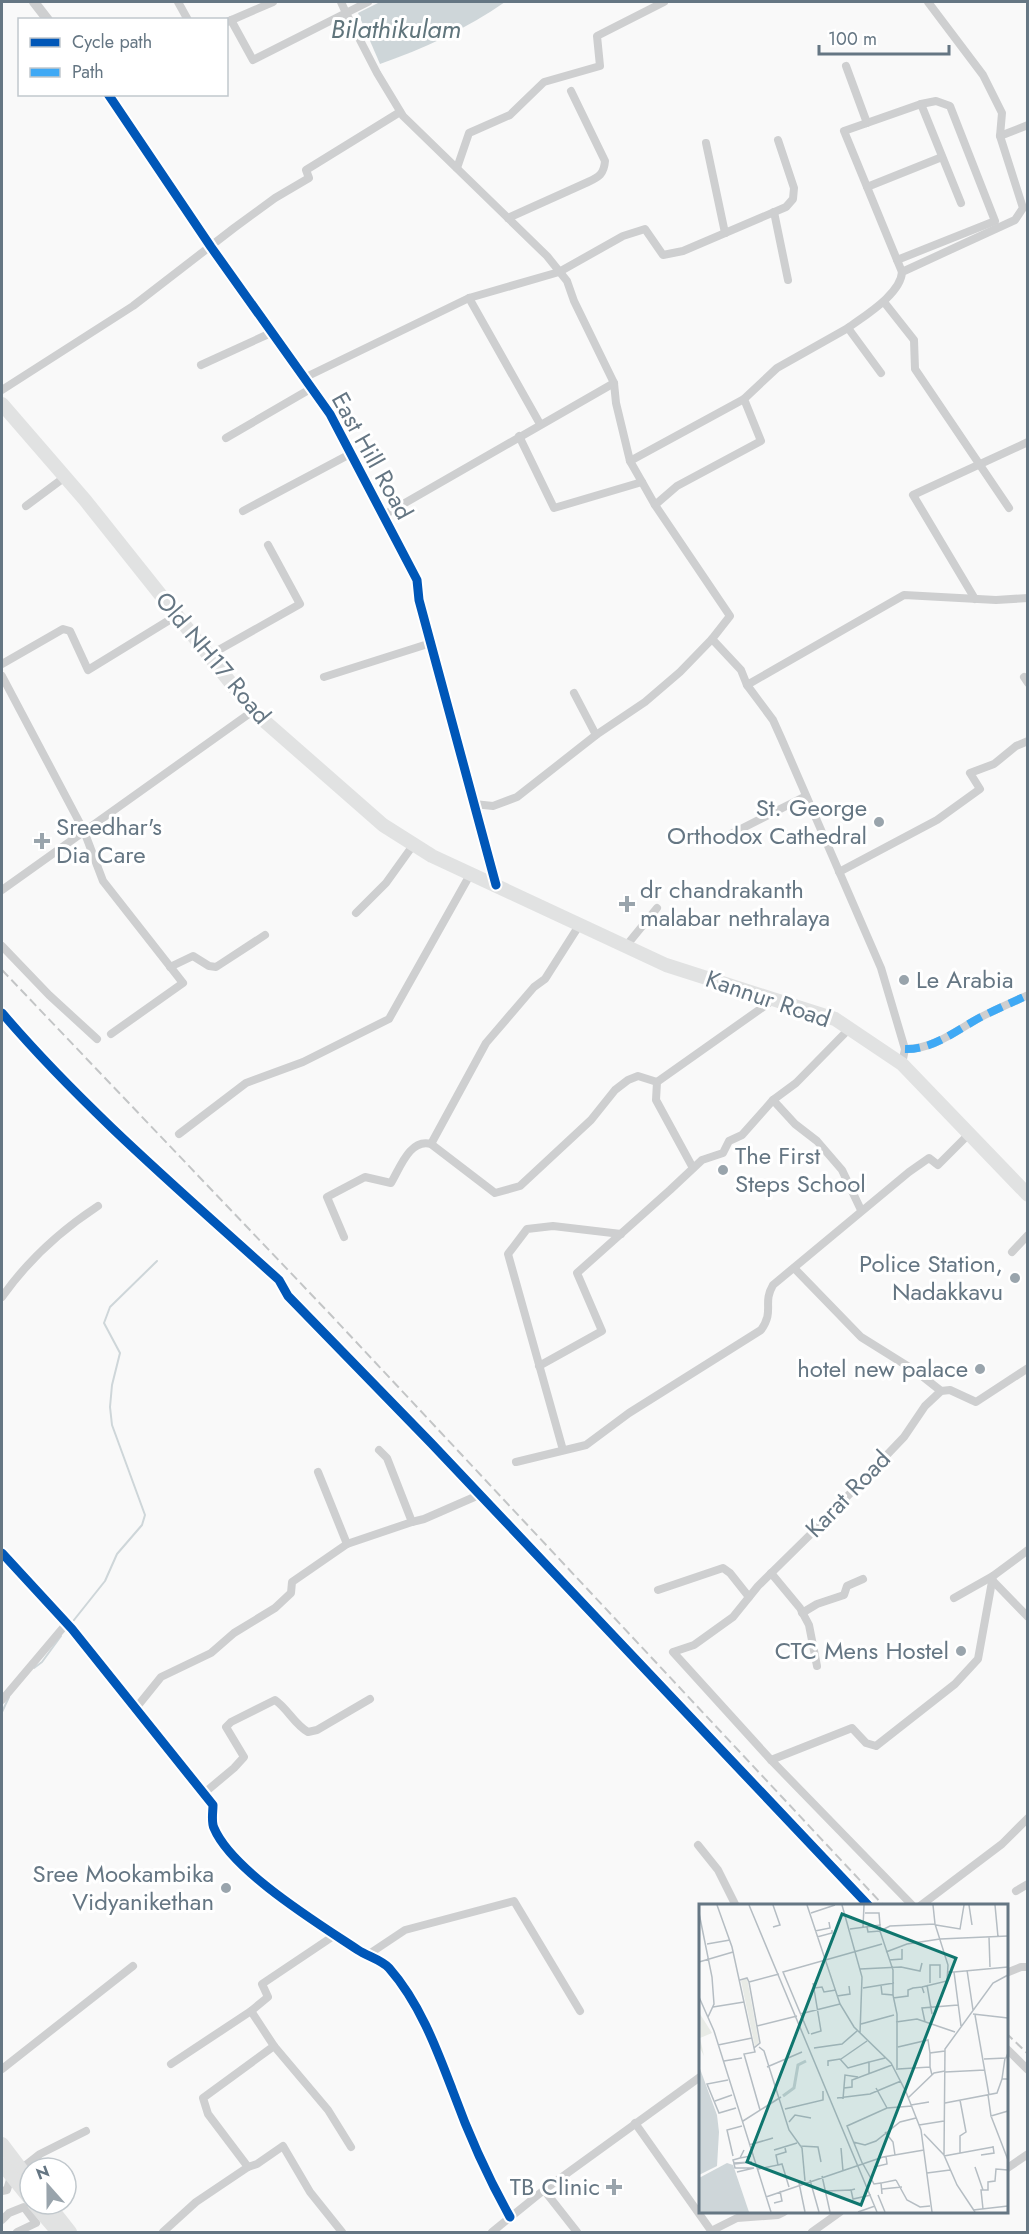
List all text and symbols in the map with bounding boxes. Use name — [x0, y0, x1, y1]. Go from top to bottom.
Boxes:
water label: Bilathikulam — [331, 10, 461, 48]
legend — [18, 18, 228, 96]
scale bar — [819, 18, 950, 56]
text: 100 m — [828, 26, 877, 52]
text: Cycle path — [72, 29, 152, 55]
text: Path — [72, 59, 104, 85]
street label: East Hill Road — [323, 386, 422, 526]
street label: Old NH17 Road — [147, 584, 279, 732]
place label: St. George Orthodox Cathedral — [667, 790, 867, 853]
place label: Sreedhar's Dia Care — [56, 809, 162, 872]
marker: St. George Orthodox Cathedral — [872, 815, 886, 829]
marker: Sreedhar's Dia Care — [33, 832, 51, 850]
place label: dr chandrakanth malabar nethralaya — [640, 872, 830, 935]
marker: dr chandrakanth malabar nethralaya — [618, 895, 636, 913]
street label: Kannur Road — [701, 961, 835, 1036]
place label: Le Arabia — [916, 962, 1013, 997]
marker: Le Arabia — [897, 973, 911, 987]
place label: The First Steps School — [735, 1138, 866, 1201]
marker: The First Steps School — [716, 1163, 730, 1177]
place label: Police Station, Nadakkavu — [859, 1246, 1003, 1309]
marker: Police Station, Nadakkavu — [1008, 1271, 1022, 1285]
place label: hotel new palace — [797, 1351, 968, 1386]
marker: hotel new palace — [973, 1362, 987, 1376]
street label: Karat Road — [797, 1442, 898, 1545]
place label: CTC Mens Hostel — [775, 1633, 949, 1668]
marker: CTC Mens Hostel — [954, 1644, 968, 1658]
place label: Sree Mookambika Vidyanikethan — [33, 1856, 214, 1919]
marker: Sree Mookambika Vidyanikethan — [219, 1881, 233, 1895]
inset map — [699, 1904, 1008, 2213]
north arrow — [18, 2156, 78, 2216]
text: N — [33, 2159, 53, 2185]
place label: TB Clinic — [510, 2169, 600, 2204]
marker: TB Clinic — [605, 2178, 623, 2196]

